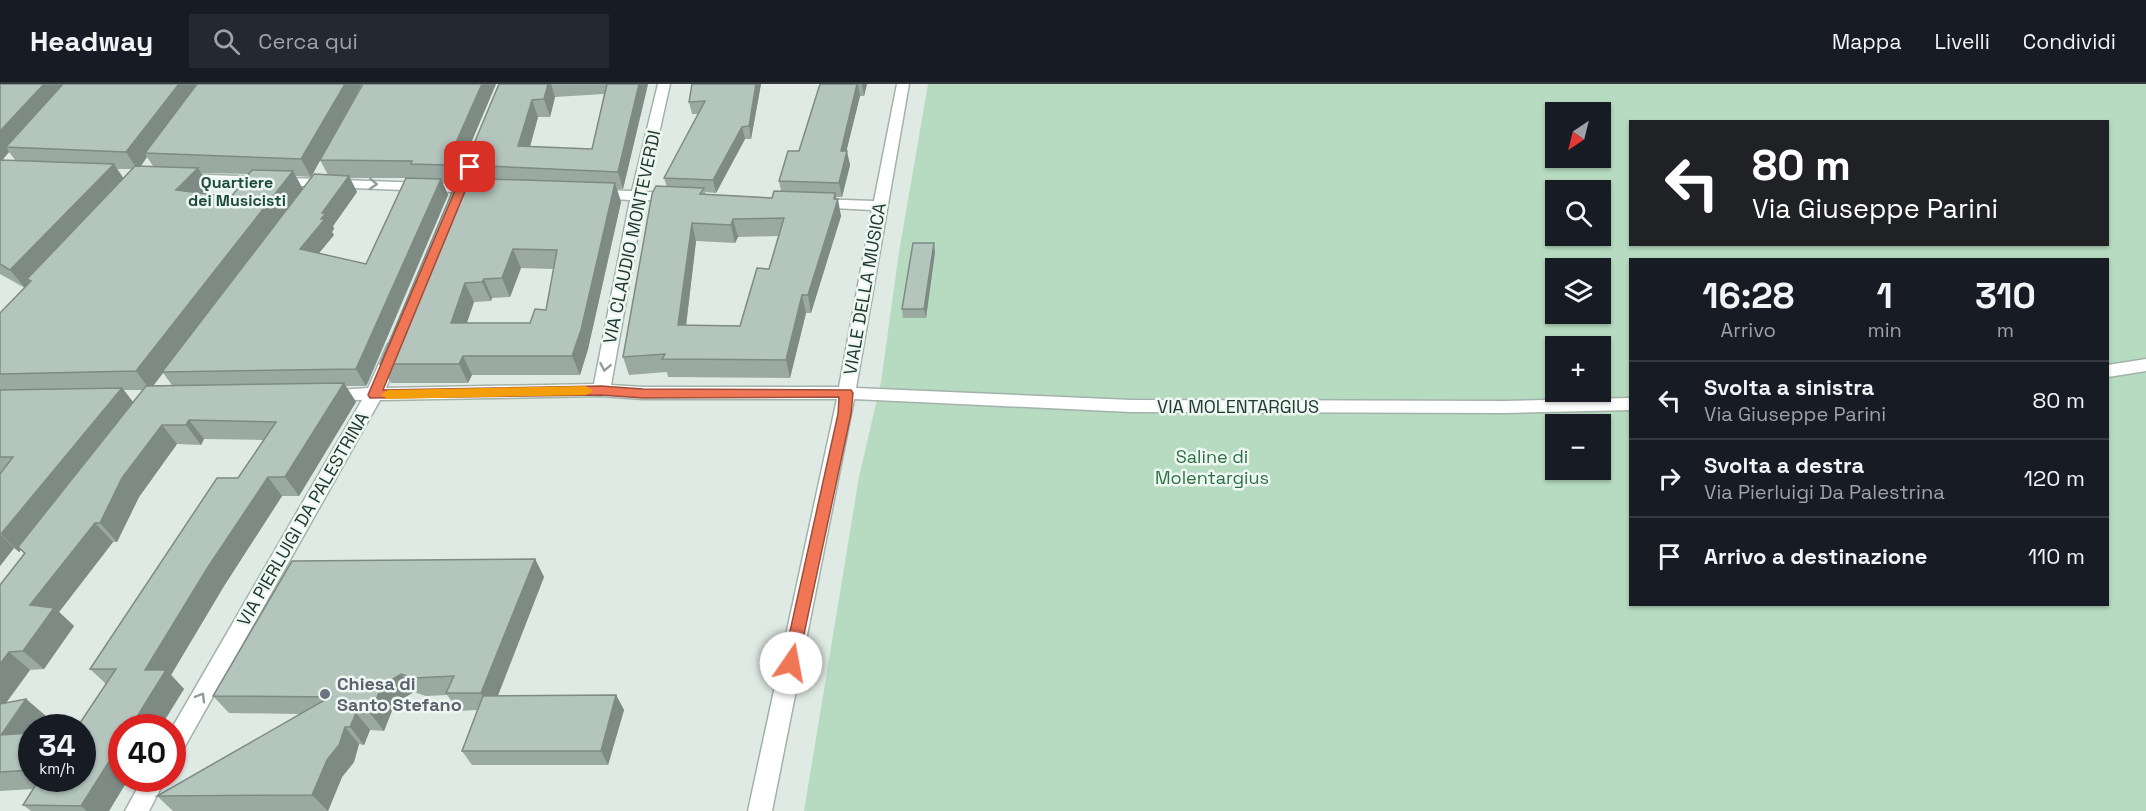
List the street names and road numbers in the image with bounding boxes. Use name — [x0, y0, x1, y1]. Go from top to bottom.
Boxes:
street label: VIA CLAUDIO MONTEVERDI — [598, 128, 665, 346]
street label: VIALE DELLA MUSICA — [838, 201, 891, 377]
street label: VIA MOLENTARGIUS — [1157, 395, 1319, 418]
street label: VIA PIERLUIGI DA PALESTRINA — [232, 408, 373, 630]

